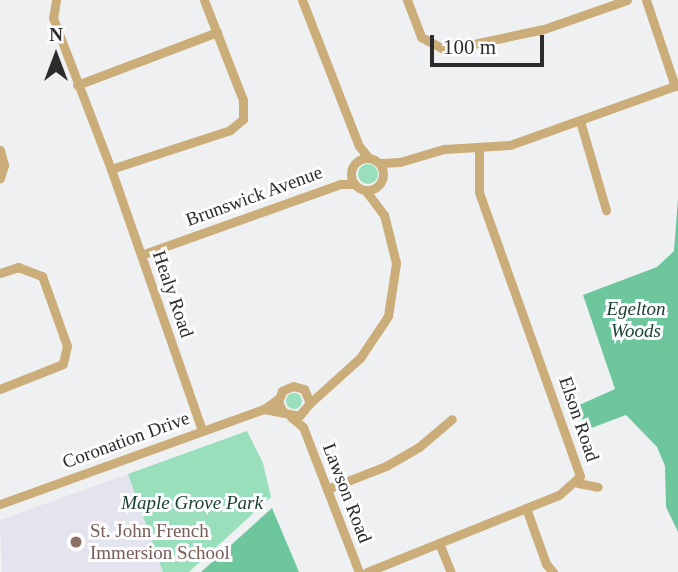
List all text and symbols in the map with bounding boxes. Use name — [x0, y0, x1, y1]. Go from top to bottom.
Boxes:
north arrow — [21, 21, 91, 91]
scale bar — [433, 21, 547, 65]
text: N — [49, 24, 63, 45]
text: 100 m — [443, 35, 496, 59]
street label: Brunswick Avenue — [182, 161, 326, 231]
street label: Healy Road — [148, 248, 198, 340]
park label: Egelton Woods — [606, 298, 666, 342]
street label: Elson Road — [554, 374, 604, 464]
street label: Coronation Drive — [59, 406, 193, 474]
street label: Lawson Road — [318, 440, 376, 546]
park label: Maple Grove Park — [121, 492, 263, 514]
place label: St. John French Immersion School — [90, 520, 230, 564]
marker: St. John French Immersion School — [68, 534, 84, 550]

